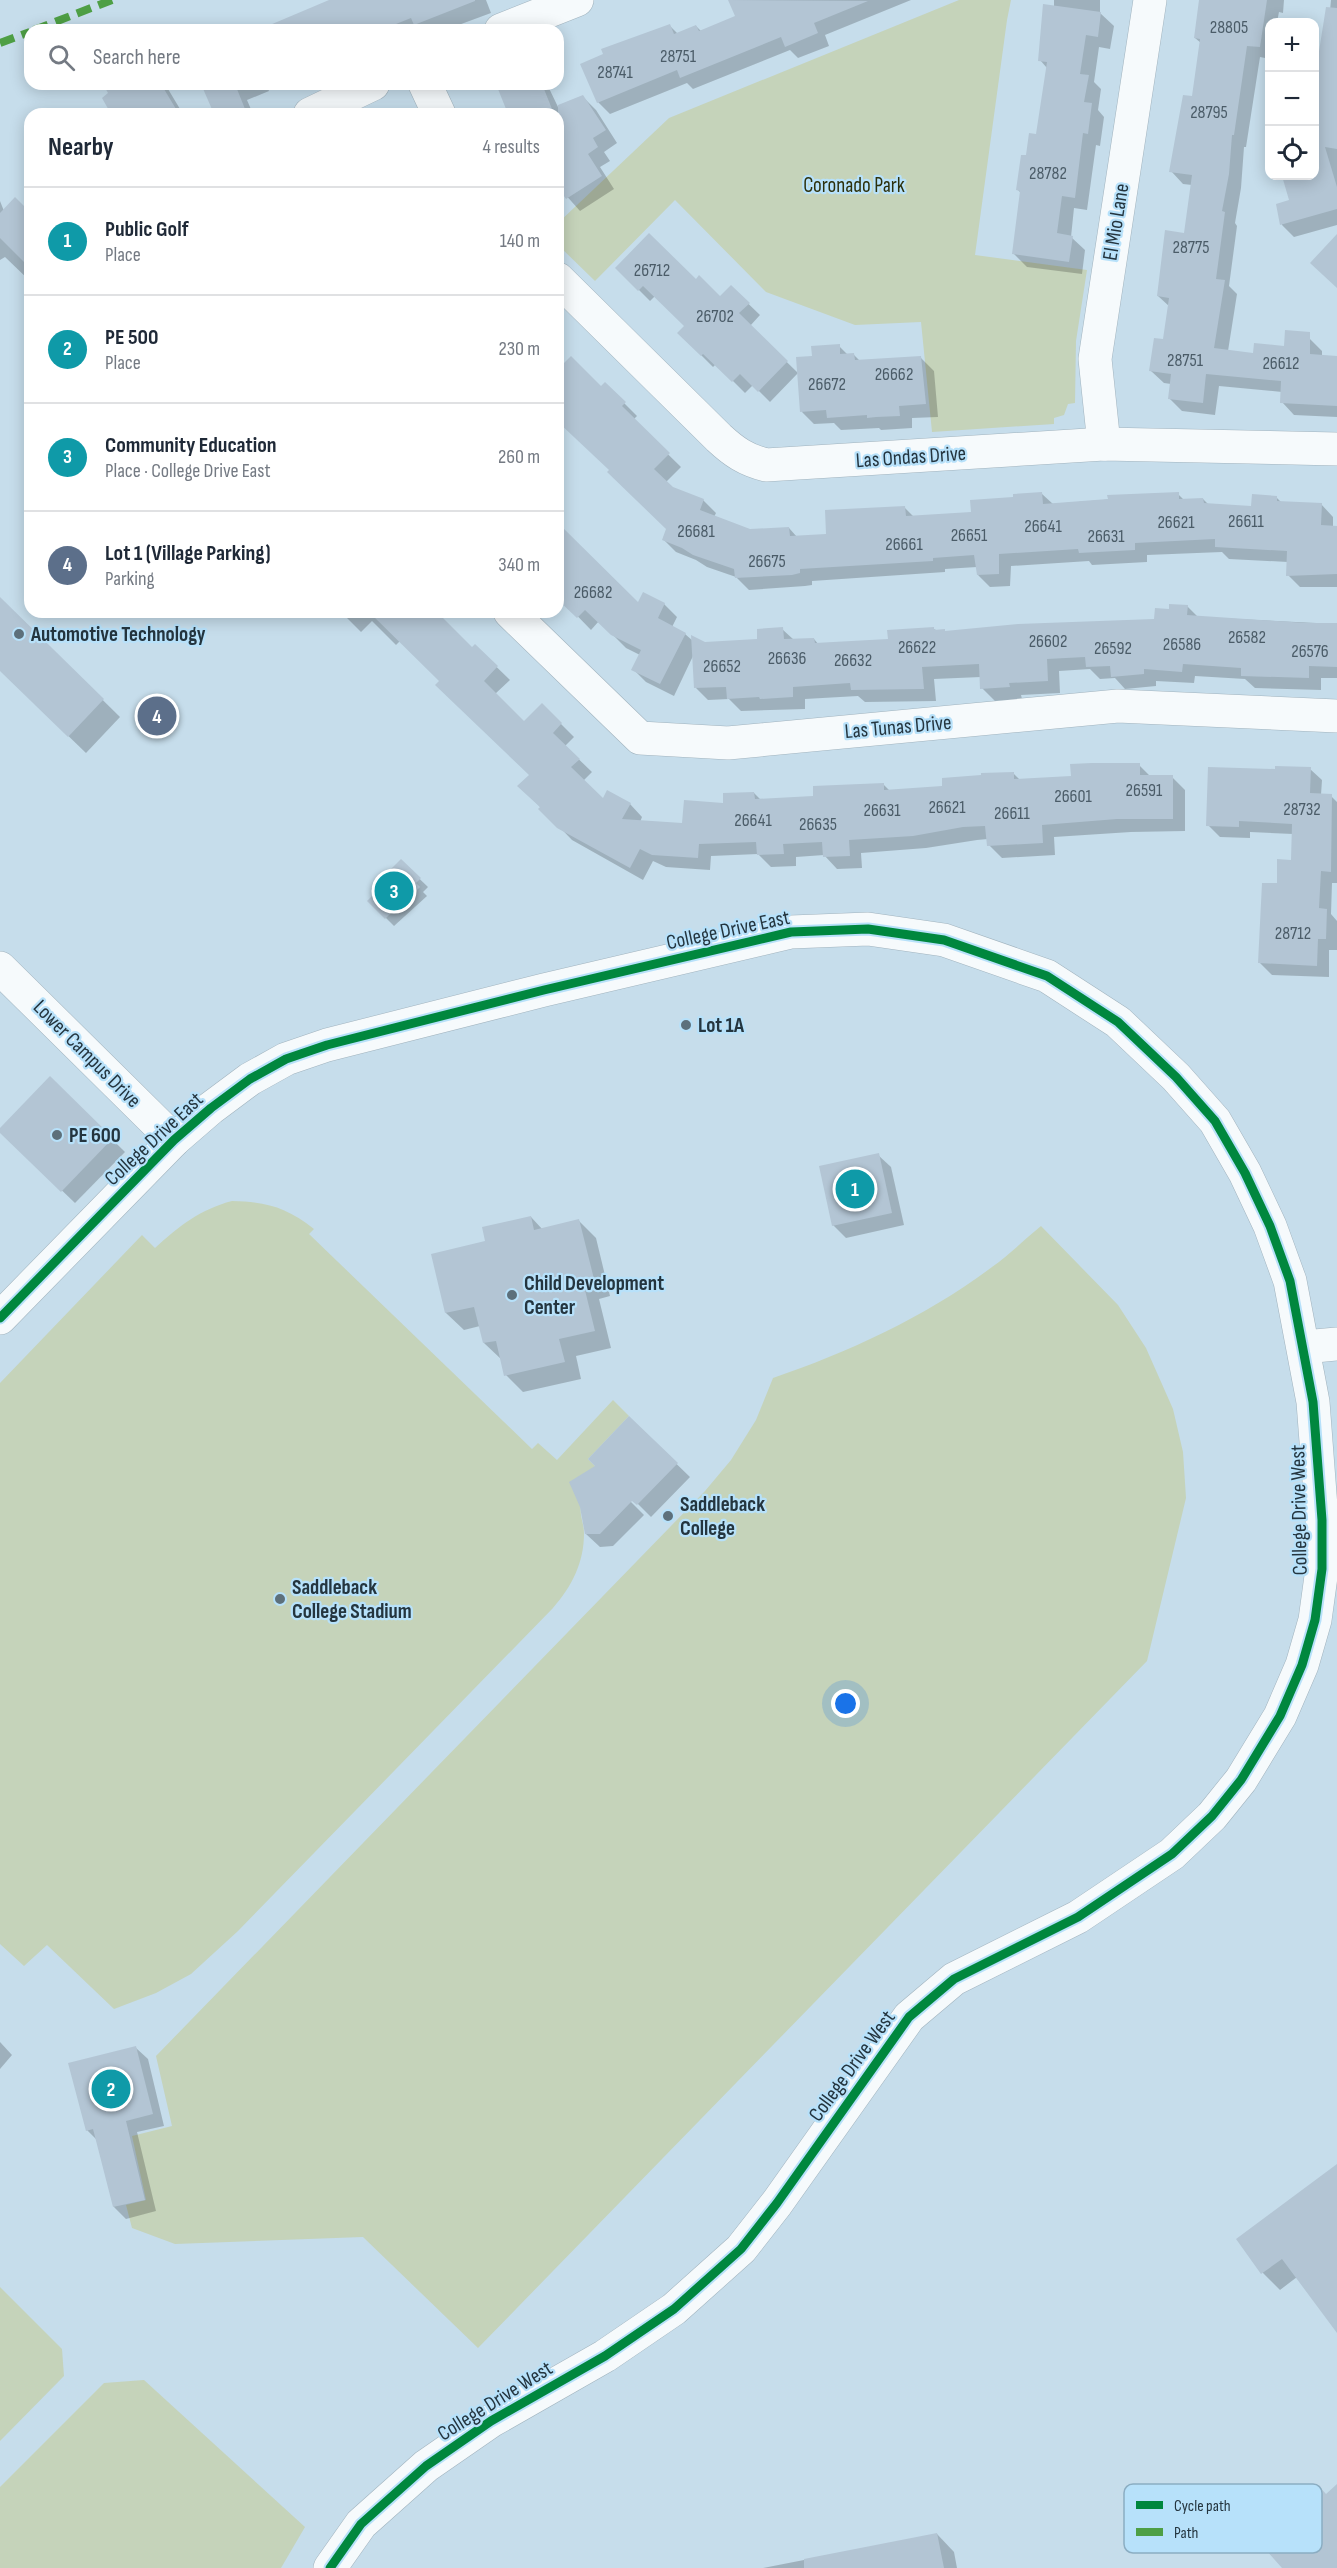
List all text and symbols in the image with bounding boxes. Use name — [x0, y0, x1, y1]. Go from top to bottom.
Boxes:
house number: 28805 — [1210, 17, 1248, 38]
map controls — [1265, 18, 1319, 180]
button: + — [1265, 18, 1319, 72]
search box — [24, 24, 564, 90]
icon: search — [45, 41, 78, 74]
text: Search here — [93, 44, 180, 71]
house number: 28751 — [660, 46, 697, 67]
house number: 28741 — [597, 62, 633, 83]
button: − — [1265, 72, 1319, 126]
house number: 28795 — [1190, 102, 1228, 123]
button: locate — [1265, 126, 1319, 180]
text: Nearby — [48, 132, 114, 163]
text: 4 results — [483, 135, 540, 159]
house number: 28782 — [1029, 163, 1067, 184]
park label: Coronado Park — [803, 173, 905, 198]
street label: El Mio Lane — [1098, 182, 1134, 262]
text: Public Golf — [105, 216, 189, 243]
text: 1 — [64, 229, 71, 253]
text: 140 m — [500, 229, 540, 253]
house number: 28775 — [1173, 237, 1209, 258]
text: Place — [105, 243, 141, 267]
house number: 26712 — [634, 260, 670, 281]
house number: 26702 — [696, 306, 734, 327]
text: PE 500 — [105, 324, 159, 351]
text: 2 — [63, 337, 72, 361]
text: 230 m — [498, 337, 540, 361]
house number: 28751 — [1167, 350, 1204, 371]
text: Place — [105, 351, 141, 375]
house number: 26612 — [1262, 353, 1300, 374]
house number: 26662 — [875, 364, 913, 385]
house number: 26672 — [808, 374, 846, 395]
text: Community Education — [105, 432, 277, 459]
street label: Las Ondas Drive — [855, 441, 967, 473]
text: 3 — [63, 445, 72, 469]
text: 260 m — [498, 445, 540, 469]
text: Place · College Drive East — [105, 459, 271, 483]
house number: 26611 — [1228, 511, 1265, 532]
house number: 26621 — [1157, 512, 1195, 533]
house number: 26641 — [1024, 516, 1062, 537]
house number: 26681 — [677, 521, 715, 542]
house number: 26651 — [951, 525, 988, 546]
house number: 26631 — [1087, 526, 1125, 547]
house number: 26661 — [885, 534, 923, 555]
text: Lot 1 (Village Parking) — [105, 540, 271, 567]
house number: 26675 — [748, 551, 786, 572]
text: 4 — [63, 553, 72, 577]
text: 340 m — [498, 553, 540, 577]
text: Parking — [105, 567, 155, 591]
house number: 26682 — [574, 582, 612, 603]
place label: Automotive Technology — [30, 622, 206, 647]
marker: Automotive Technology — [12, 627, 26, 641]
house number: 26582 — [1228, 627, 1266, 648]
house number: 26602 — [1029, 631, 1067, 652]
house number: 26586 — [1163, 634, 1201, 655]
house number: 26622 — [898, 637, 936, 658]
house number: 26592 — [1094, 638, 1132, 659]
house number: 26576 — [1291, 641, 1329, 662]
house number: 26636 — [768, 648, 806, 669]
house number: 26632 — [834, 650, 872, 671]
house number: 26652 — [703, 656, 741, 677]
pin: 4 — [138, 694, 176, 738]
street label: Las Tunas Drive — [844, 710, 952, 744]
house number: 26591 — [1126, 780, 1163, 801]
house number: 26601 — [1054, 786, 1092, 807]
house number: 26621 — [928, 797, 966, 818]
house number: 28732 — [1283, 799, 1321, 820]
house number: 26631 — [863, 800, 901, 821]
house number: 26611 — [994, 803, 1031, 824]
house number: 26641 — [734, 810, 772, 831]
house number: 26635 — [799, 814, 837, 835]
pin: 3 — [374, 868, 414, 914]
street label: College Drive East — [664, 905, 792, 955]
house number: 28712 — [1275, 923, 1311, 944]
street label: Lower Campus Drive — [28, 995, 146, 1113]
place label: Lot 1A — [698, 1013, 745, 1038]
marker: Lot 1A — [679, 1018, 693, 1032]
street label: College Drive East — [100, 1087, 208, 1191]
place label: PE 600 — [69, 1123, 121, 1148]
marker: PE 600 — [50, 1128, 64, 1142]
pin: 1 — [836, 1166, 874, 1212]
place label: Child Development Center — [524, 1271, 664, 1320]
marker: Child Development Center — [505, 1288, 519, 1302]
street label: College Drive West — [1285, 1444, 1313, 1576]
place label: Saddleback College — [680, 1492, 765, 1541]
marker: Saddleback College — [661, 1509, 675, 1523]
place label: Saddleback College Stadium — [292, 1575, 412, 1624]
marker: Saddleback College Stadium — [273, 1592, 287, 1606]
your location — [831, 1689, 860, 1718]
street label: College Drive West — [803, 2006, 901, 2126]
pin: 2 — [92, 2066, 130, 2112]
street label: College Drive West — [433, 2356, 557, 2446]
legend — [1124, 2484, 1322, 2553]
text: Cycle path — [1174, 2497, 1231, 2516]
text: Path — [1174, 2524, 1198, 2543]

